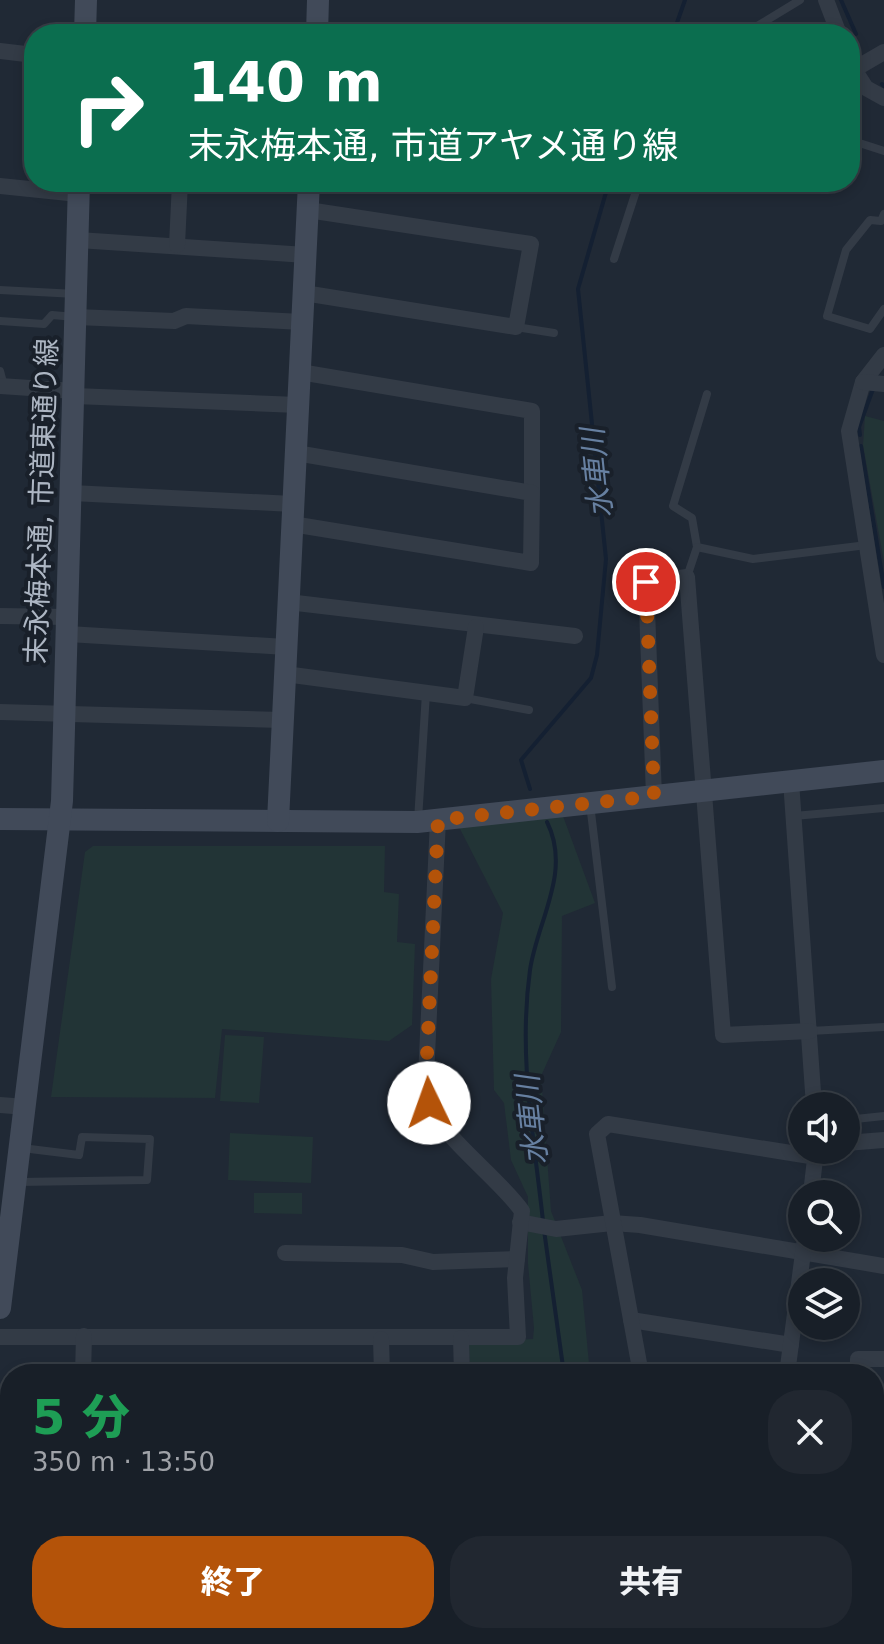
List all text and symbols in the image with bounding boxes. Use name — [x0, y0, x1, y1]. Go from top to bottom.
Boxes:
text: 140 m — [188, 49, 383, 114]
icon: right — [56, 56, 160, 160]
text: 末永梅本通, 市道アヤメ通り線 — [188, 125, 678, 166]
street label: 末永梅本通, 市道東通り線 — [19, 338, 64, 664]
water label: 水車川 — [574, 423, 619, 520]
pin — [612, 548, 680, 616]
icon: arrive — [624, 560, 668, 604]
position arrow — [387, 1061, 471, 1145]
water label: 水車川 — [509, 1070, 554, 1167]
map controls — [788, 1092, 860, 1340]
button: sound — [788, 1092, 860, 1164]
button: search — [788, 1180, 860, 1252]
button: layers — [788, 1268, 860, 1340]
text: 5 分 — [32, 1389, 130, 1445]
button: close — [768, 1390, 852, 1474]
text: 350 m · 13:50 — [32, 1447, 215, 1477]
button: 終了 — [32, 1536, 434, 1628]
button: 共有 — [450, 1536, 852, 1628]

